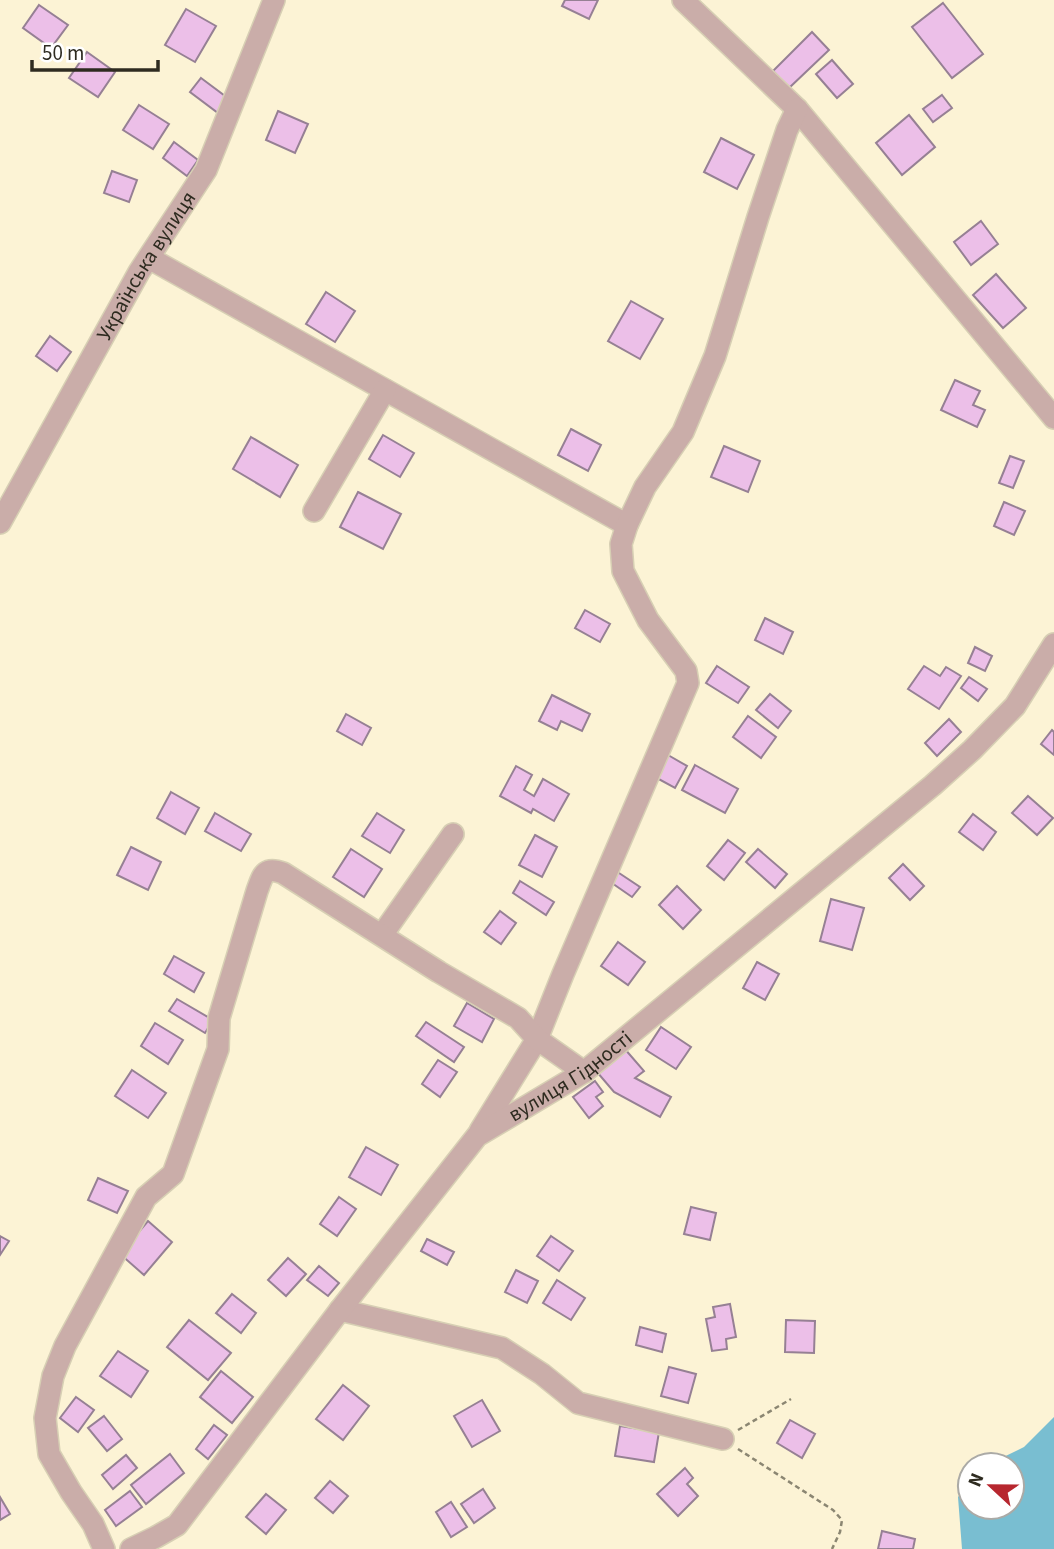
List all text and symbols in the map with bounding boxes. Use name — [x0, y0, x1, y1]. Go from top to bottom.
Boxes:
scale bar — [32, 28, 158, 72]
text: 50 m — [42, 38, 84, 68]
street label: Українська вулиця — [89, 185, 203, 346]
street label: вулиця Гідності — [502, 1023, 639, 1129]
north arrow — [956, 1451, 1026, 1521]
text: N — [962, 1469, 992, 1491]

